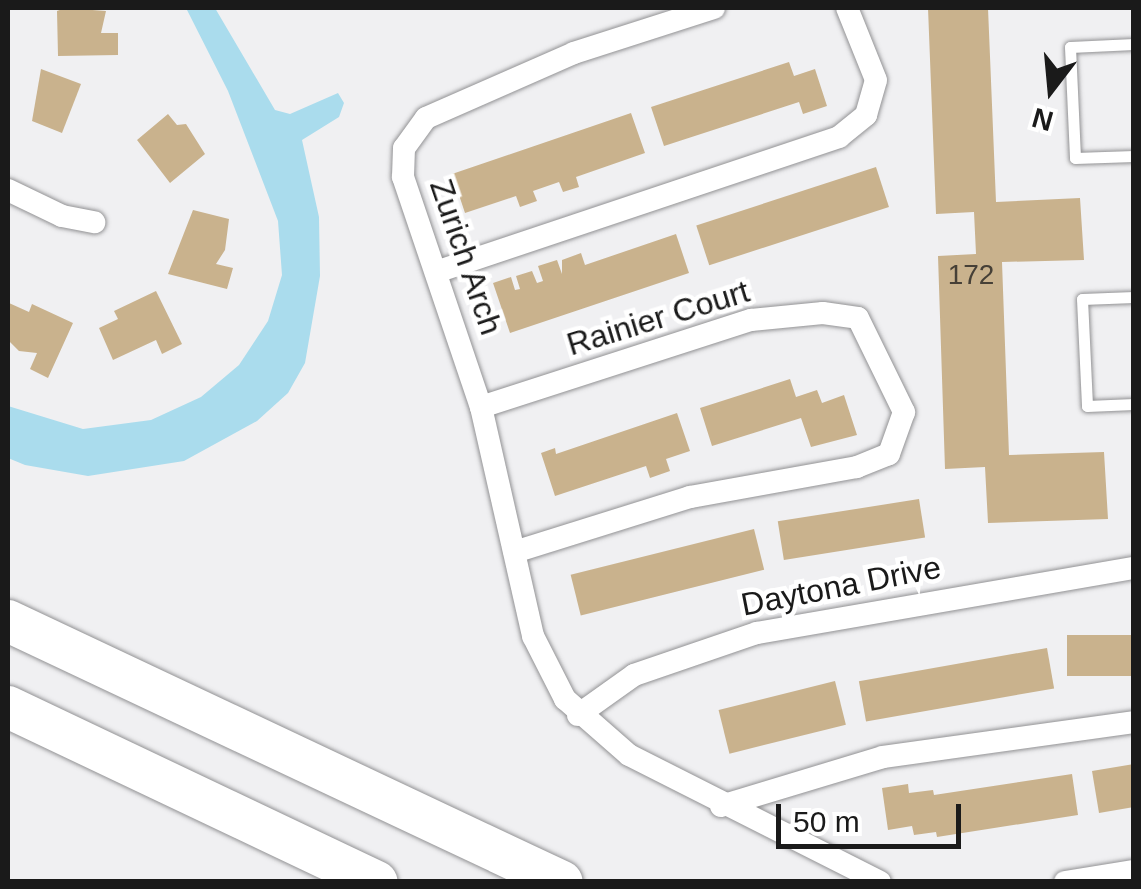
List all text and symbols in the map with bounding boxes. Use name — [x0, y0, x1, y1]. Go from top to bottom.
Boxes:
north arrow — [1001, 40, 1101, 140]
text: N — [1029, 102, 1057, 137]
street label: Zurich Arch — [421, 173, 511, 341]
house number: 172 — [948, 258, 994, 292]
street label: Rainier Court — [562, 272, 754, 364]
street label: Daytona Drive — [738, 548, 944, 624]
scale bar — [781, 784, 966, 846]
text: 50 m — [793, 805, 860, 838]

